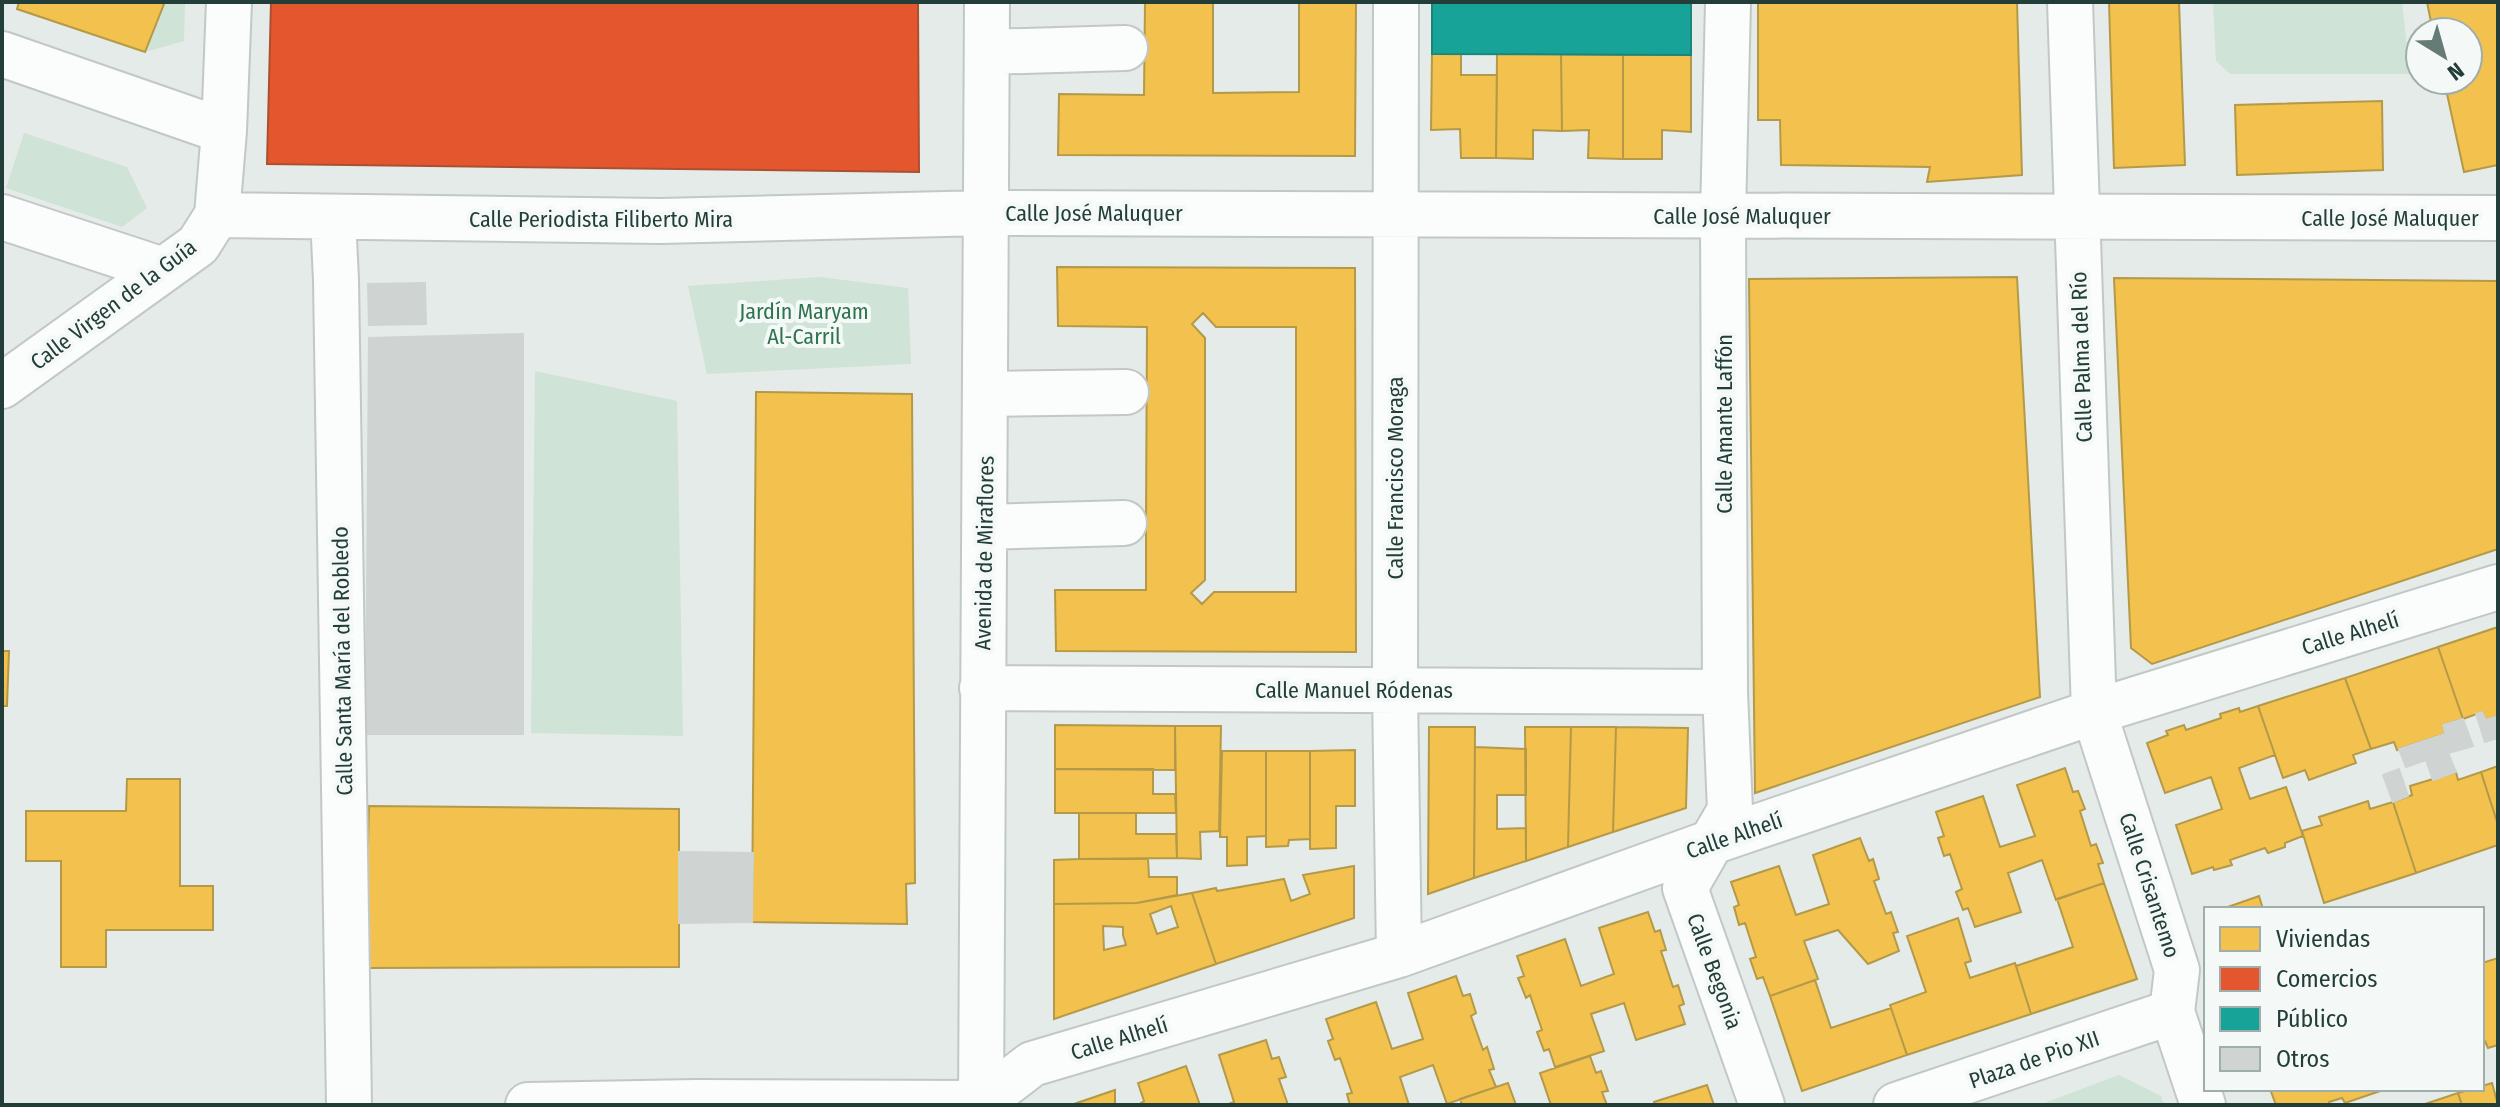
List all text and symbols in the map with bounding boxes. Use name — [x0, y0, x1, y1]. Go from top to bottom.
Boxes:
north arrow — [2404, 16, 2484, 96]
text: N — [2442, 57, 2469, 86]
street label: Calle José Maluquer — [1005, 200, 1183, 227]
street label: Calle José Maluquer — [1653, 203, 1831, 230]
street label: Calle José Maluquer — [2301, 205, 2479, 232]
street label: Calle Periodista Filiberto Mira — [469, 206, 733, 233]
street label: Calle Virgen de la Guía — [25, 233, 202, 376]
street label: Calle Palma del Río — [2065, 271, 2098, 443]
park label: Jardín Maryam Al-Carril — [739, 298, 869, 350]
street label: Calle Amante Laffón — [1711, 334, 1738, 514]
street label: Calle Francisco Moraga — [1382, 377, 1409, 579]
street label: Avenida de Miraflores — [969, 455, 1000, 651]
street label: Calle Santa María del Robledo — [327, 526, 358, 796]
street label: Calle Alhelí — [2298, 606, 2402, 661]
street label: Calle Manuel Ródenas — [1255, 677, 1453, 704]
street label: Calle Alhelí — [1682, 806, 1786, 865]
street label: Calle Crisantemo — [2113, 809, 2186, 961]
legend — [2204, 907, 2484, 1091]
street label: Calle Begonia — [1681, 909, 1748, 1033]
text: Viviendas — [2276, 925, 2370, 953]
text: Comercios — [2276, 965, 2378, 993]
text: Público — [2276, 1005, 2348, 1033]
street label: Calle Alhelí — [1067, 1011, 1171, 1066]
street label: Plaza de Pio XII — [1965, 1025, 2103, 1094]
text: Otros — [2276, 1045, 2330, 1073]

